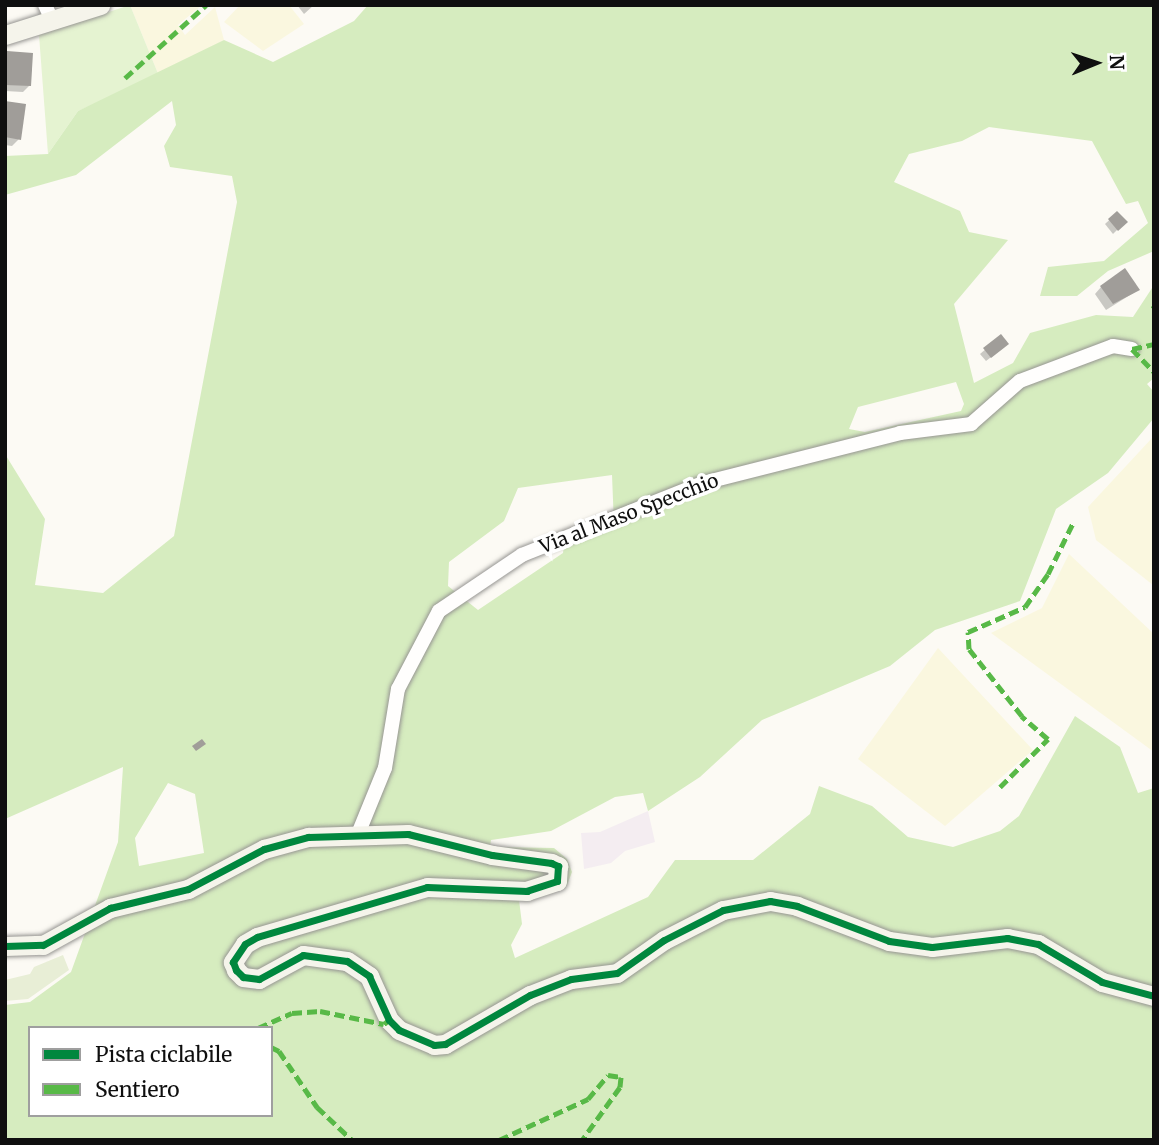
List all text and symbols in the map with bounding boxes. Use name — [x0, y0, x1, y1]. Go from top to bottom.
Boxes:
north arrow — [1061, 28, 1131, 98]
text: N — [1105, 54, 1129, 70]
street label: Via al Maso Specchio — [536, 469, 722, 559]
legend — [28, 1026, 273, 1117]
text: Pista ciclabile — [95, 1041, 232, 1068]
text: Sentiero — [95, 1076, 179, 1103]

